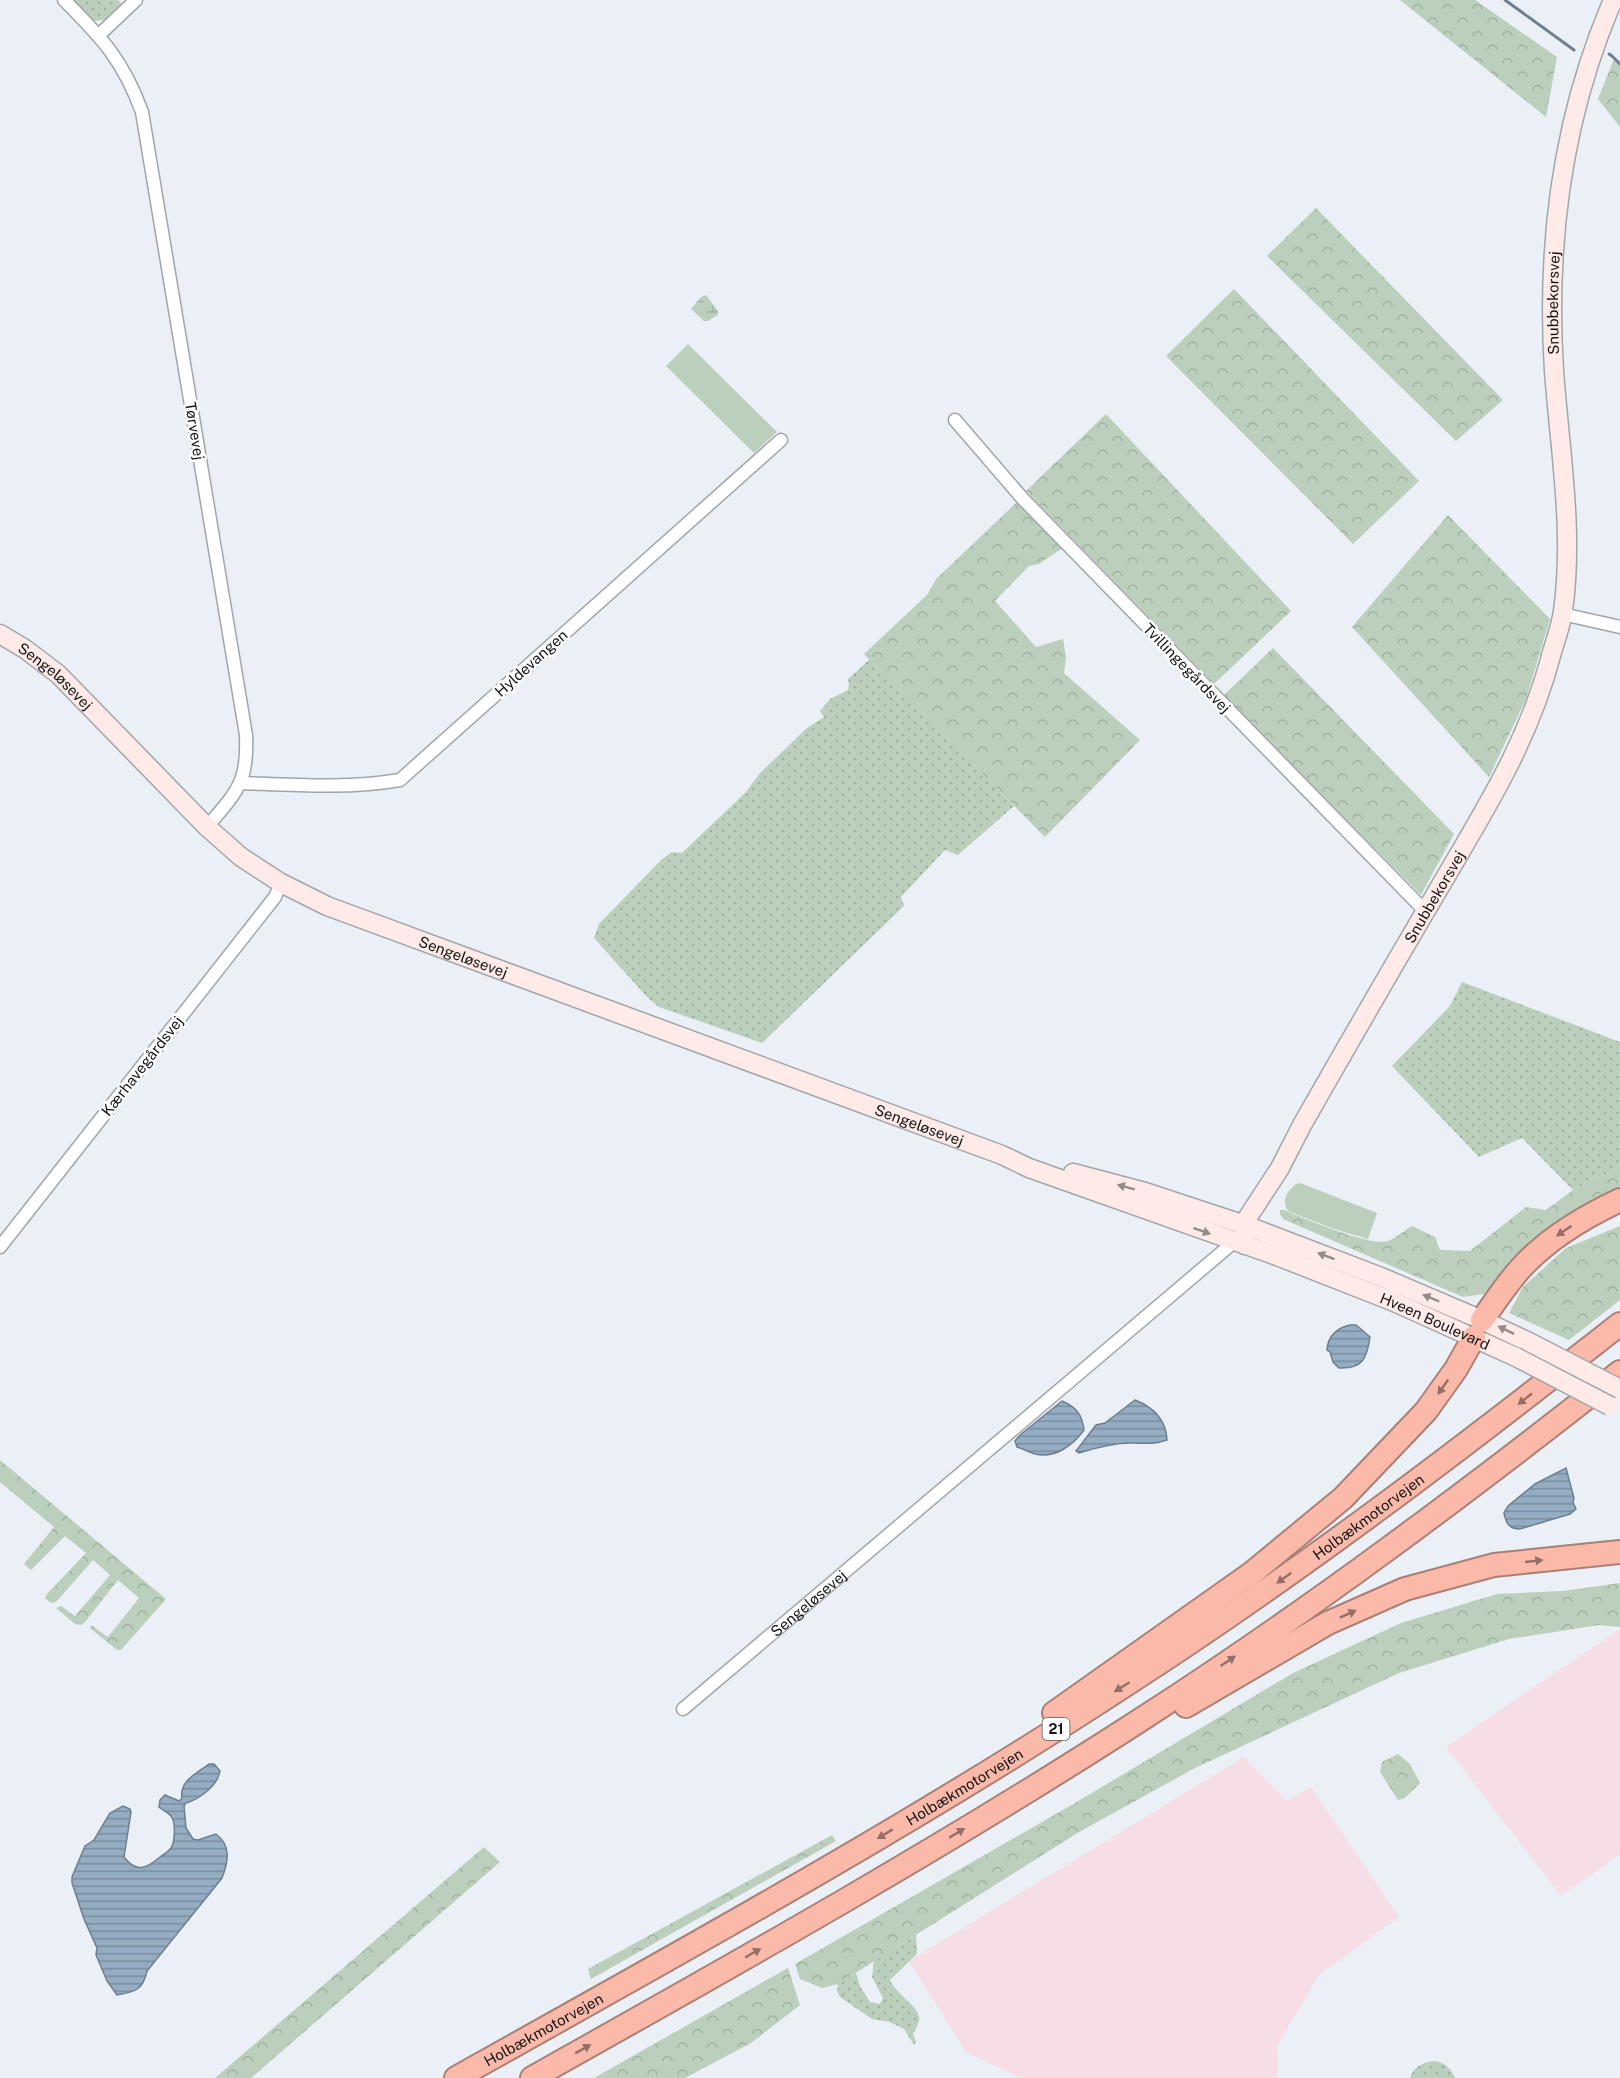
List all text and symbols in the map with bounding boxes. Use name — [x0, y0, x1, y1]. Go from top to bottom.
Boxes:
street label: Snubbekorsvej — [1544, 251, 1562, 355]
street label: Tørvevej — [182, 401, 208, 461]
street label: Tvillingegårdsvej — [1140, 620, 1234, 716]
street label: Hyldevangen — [491, 626, 571, 700]
street label: Sengeløsevej — [16, 639, 96, 713]
street label: Snubbekorsvej — [1400, 847, 1468, 946]
street label: Sengeløsevej — [417, 932, 510, 980]
street label: Kærhavegårdsvej — [98, 1013, 186, 1119]
street label: Sengeløsevej — [873, 1100, 966, 1149]
one-way arrow — [1117, 1182, 1135, 1191]
one-way arrow — [1557, 1225, 1573, 1237]
one-way arrow — [1193, 1226, 1211, 1236]
one-way arrow — [1317, 1251, 1335, 1260]
street label: Hveen Boulevard — [1378, 1289, 1493, 1353]
one-way arrow — [1422, 1293, 1440, 1303]
one-way arrow — [1497, 1326, 1514, 1335]
one-way arrow — [1438, 1380, 1450, 1395]
one-way arrow — [1517, 1392, 1532, 1404]
street label: Holbækmotorvejen — [1309, 1470, 1427, 1563]
one-way arrow — [1525, 1556, 1544, 1566]
street label: Sengeløsevej — [767, 1566, 849, 1640]
one-way arrow — [1276, 1572, 1292, 1584]
one-way arrow — [1340, 1610, 1357, 1619]
one-way arrow — [1219, 1655, 1235, 1667]
one-way arrow — [1114, 1682, 1131, 1693]
road number: 21 — [1042, 1718, 1070, 1740]
street label: Holbækmotorvejen — [903, 1744, 1026, 1828]
one-way arrow — [949, 1828, 965, 1839]
one-way arrow — [877, 1829, 893, 1840]
one-way arrow — [745, 1948, 762, 1958]
street label: Holbækmotorvejen — [481, 1989, 606, 2069]
one-way arrow — [575, 2044, 591, 2055]

